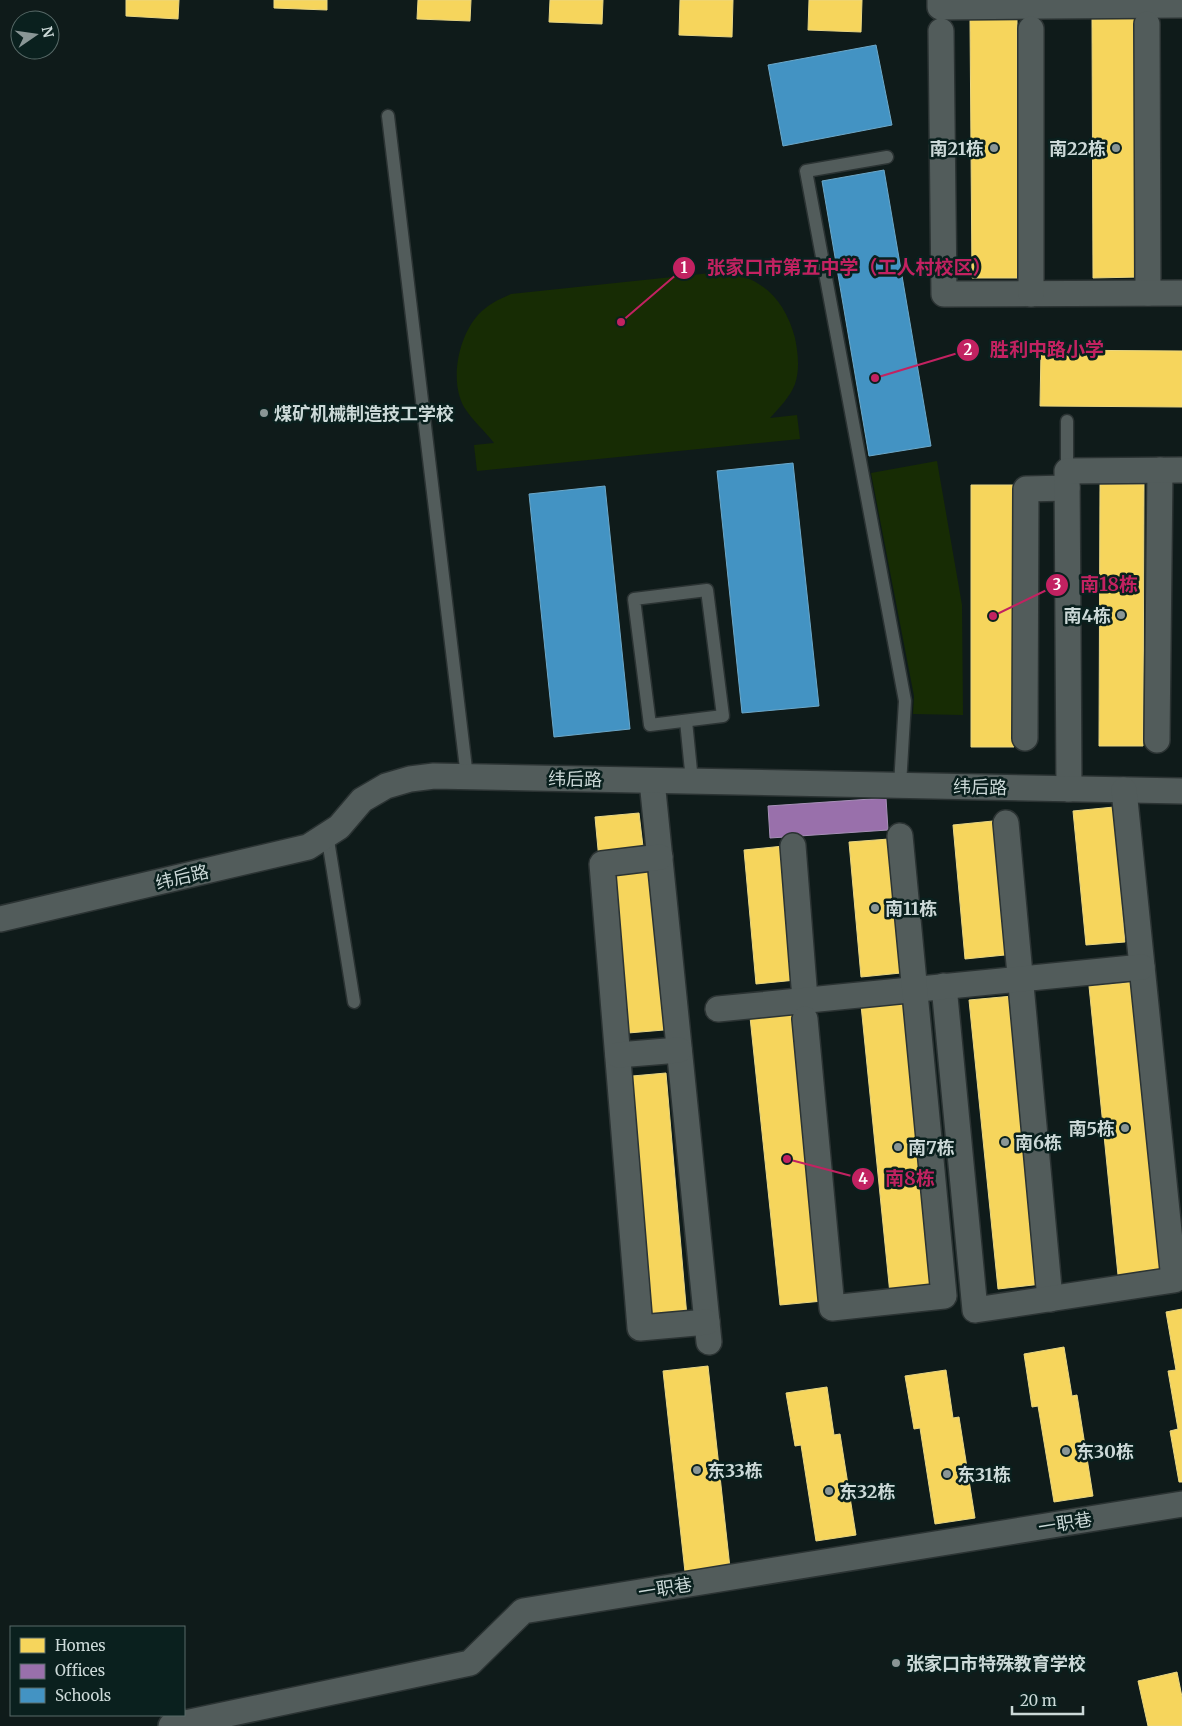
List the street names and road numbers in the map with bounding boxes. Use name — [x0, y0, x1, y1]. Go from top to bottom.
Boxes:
street label: 纬后路 — [548, 767, 602, 791]
street label: 纬后路 — [953, 775, 1007, 799]
street label: 纬后路 — [153, 860, 211, 894]
street label: 一职巷 — [1037, 1507, 1093, 1539]
street label: 一职巷 — [637, 1572, 693, 1604]

